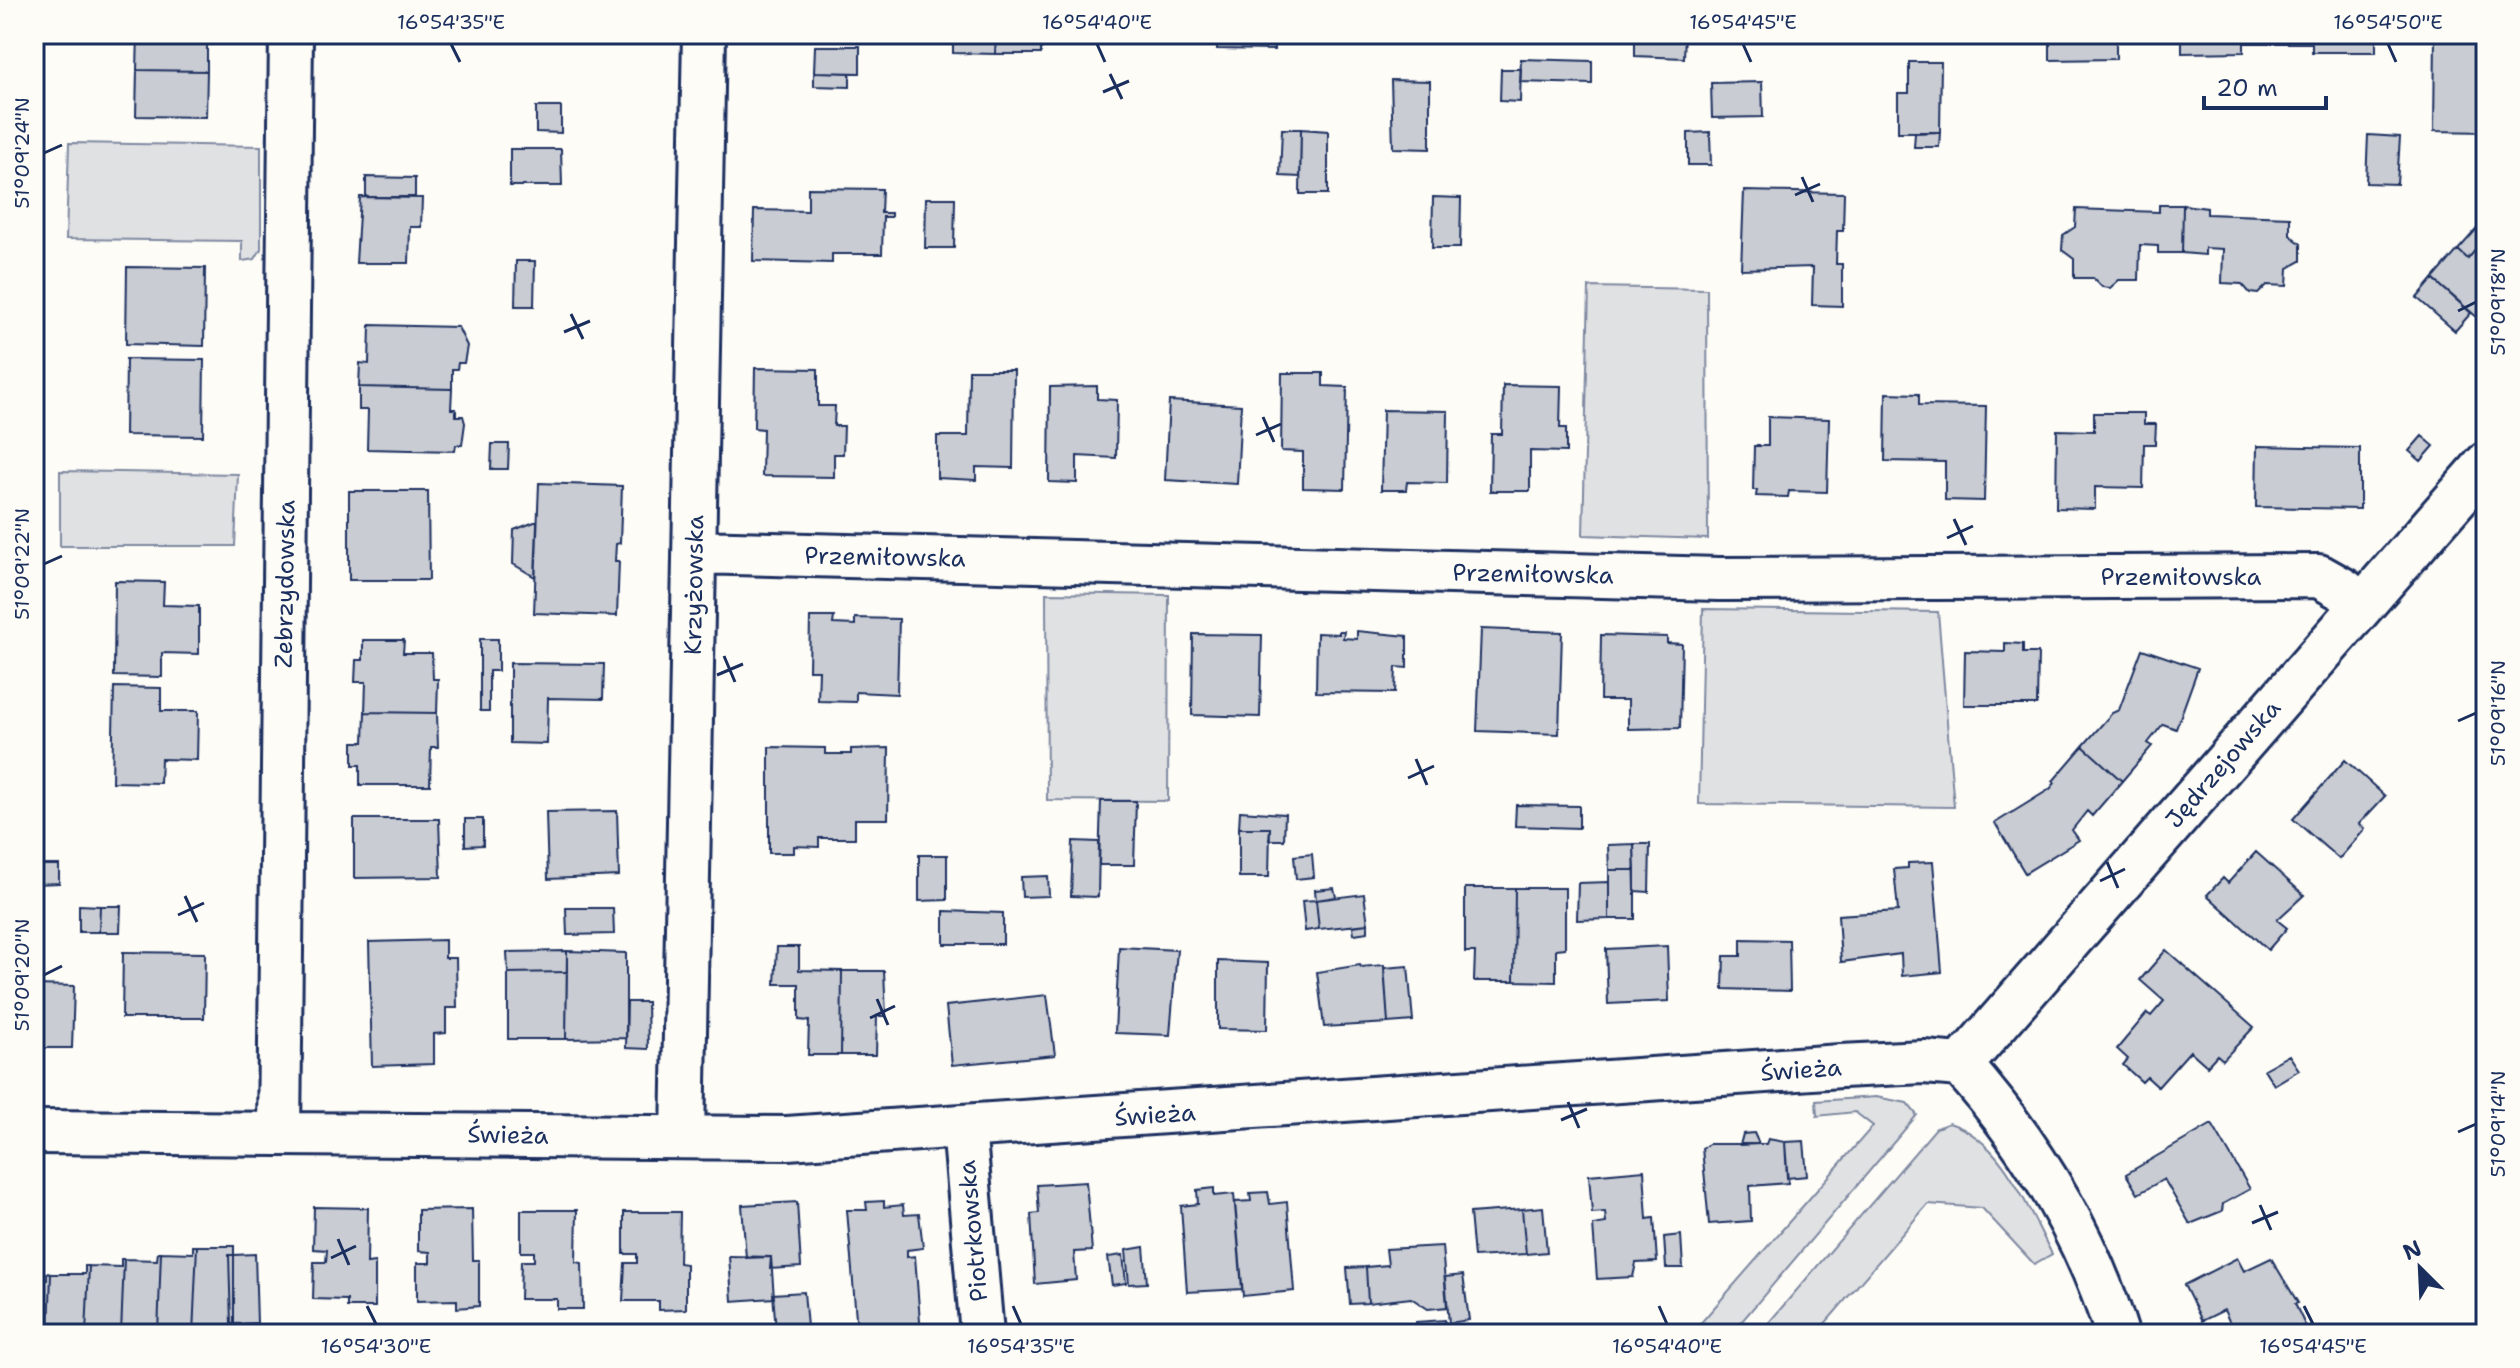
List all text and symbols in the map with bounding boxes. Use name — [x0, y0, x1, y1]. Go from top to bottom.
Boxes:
text: 16°54'35"E — [397, 9, 505, 35]
text: 16°54'40"E — [1042, 9, 1152, 35]
text: 16°54'45"E — [1689, 9, 1797, 35]
text: 16°54'50"E — [2333, 9, 2443, 35]
scale bar — [2204, 60, 2326, 110]
text: 20 m — [2216, 72, 2278, 104]
text: 51°09'24"N — [9, 97, 35, 209]
text: 51°09'18"N — [2485, 248, 2511, 356]
street label: Zebrzydowska — [268, 500, 302, 668]
text: 51°09'22"N — [9, 508, 35, 620]
street label: Krzyżowska — [677, 515, 711, 655]
street label: Przemiłowska — [804, 540, 966, 574]
street label: Przemiłowska — [1452, 557, 1614, 591]
street label: Przemiłowska — [2100, 561, 2262, 593]
text: 51°09'16"N — [2485, 660, 2511, 766]
street label: Jędrzejowska — [2158, 693, 2288, 835]
text: 51°09'20"N — [9, 919, 35, 1031]
street label: Świeża — [1759, 1051, 1843, 1089]
text: 51°09'14"N — [2485, 1071, 2511, 1178]
street label: Świeża — [1113, 1096, 1197, 1134]
street label: Świeża — [467, 1118, 549, 1152]
street label: Piotrkowska — [951, 1159, 995, 1303]
north arrow — [2380, 1228, 2460, 1308]
text: N — [2398, 1233, 2426, 1267]
text: 16°54'30"E — [321, 1333, 431, 1359]
text: 16°54'35"E — [967, 1333, 1075, 1359]
text: 16°54'40"E — [1612, 1333, 1722, 1359]
text: 16°54'45"E — [2259, 1333, 2367, 1359]

